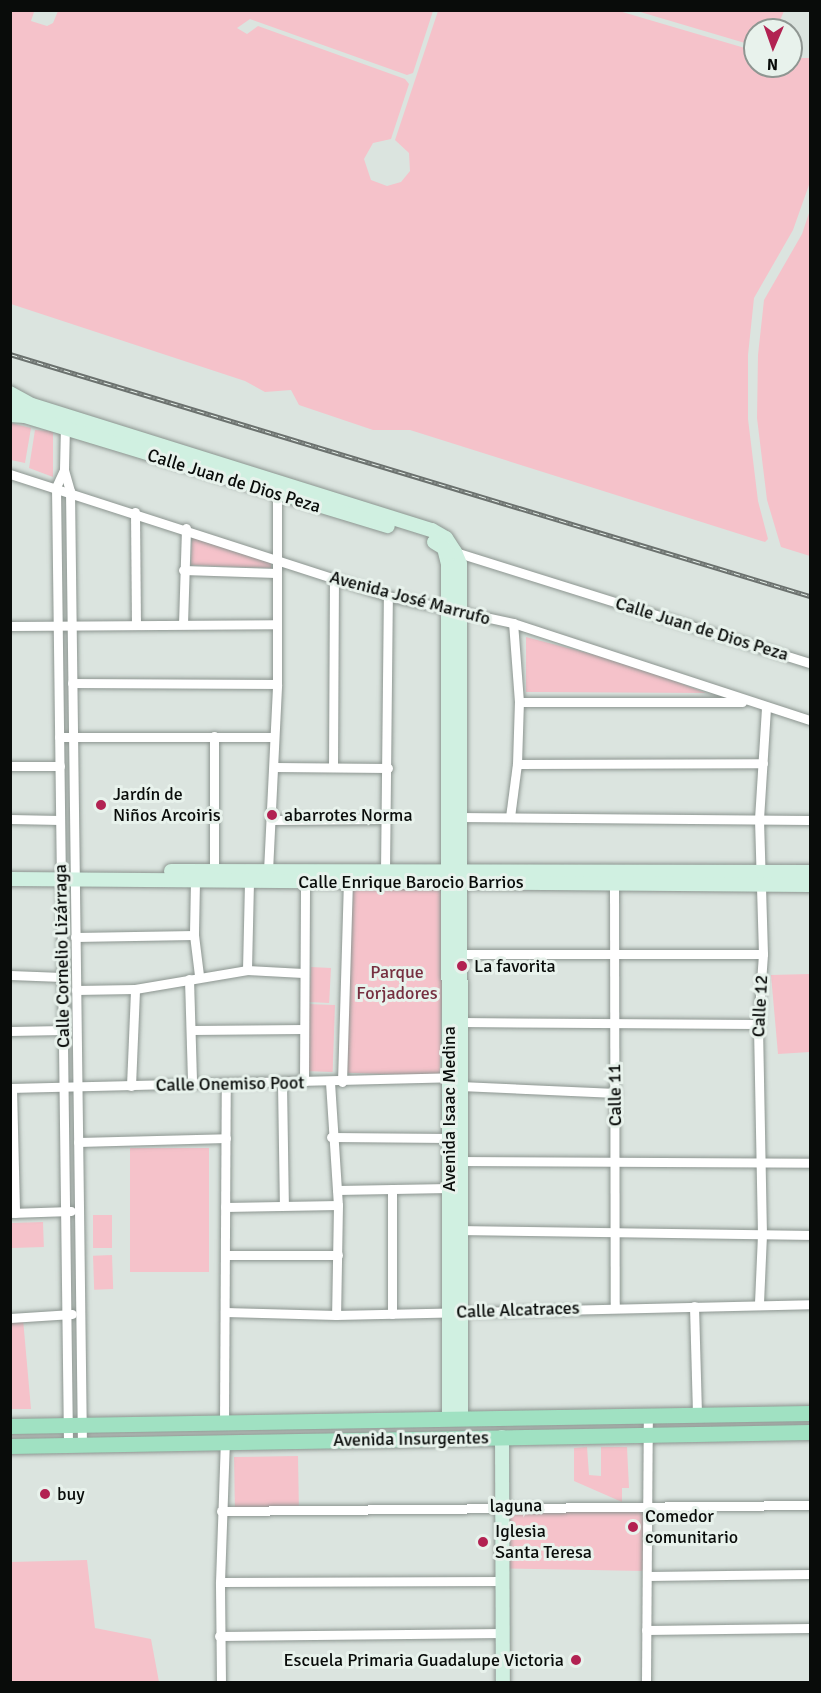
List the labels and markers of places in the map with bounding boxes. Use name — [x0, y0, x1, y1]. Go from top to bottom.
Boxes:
place label: Jardín de Niños Arcoiris — [113, 784, 221, 826]
marker: Jardín de Niños Arcoiris — [94, 798, 108, 812]
place label: abarrotes Norma — [284, 804, 413, 826]
marker: abarrotes Norma — [265, 808, 279, 822]
place label: La favorita — [474, 955, 556, 977]
marker: La favorita — [455, 959, 469, 973]
place label: buy — [57, 1483, 85, 1505]
marker: buy — [38, 1487, 52, 1501]
place label: Comedor comunitario — [645, 1506, 738, 1549]
marker: Comedor comunitario — [626, 1520, 640, 1534]
place label: Iglesia Santa Teresa — [495, 1521, 592, 1564]
marker: Iglesia Santa Teresa — [476, 1535, 490, 1549]
place label: Escuela Primaria Guadalupe Victoria — [283, 1649, 564, 1671]
marker: Escuela Primaria Guadalupe Victoria — [569, 1653, 583, 1667]

